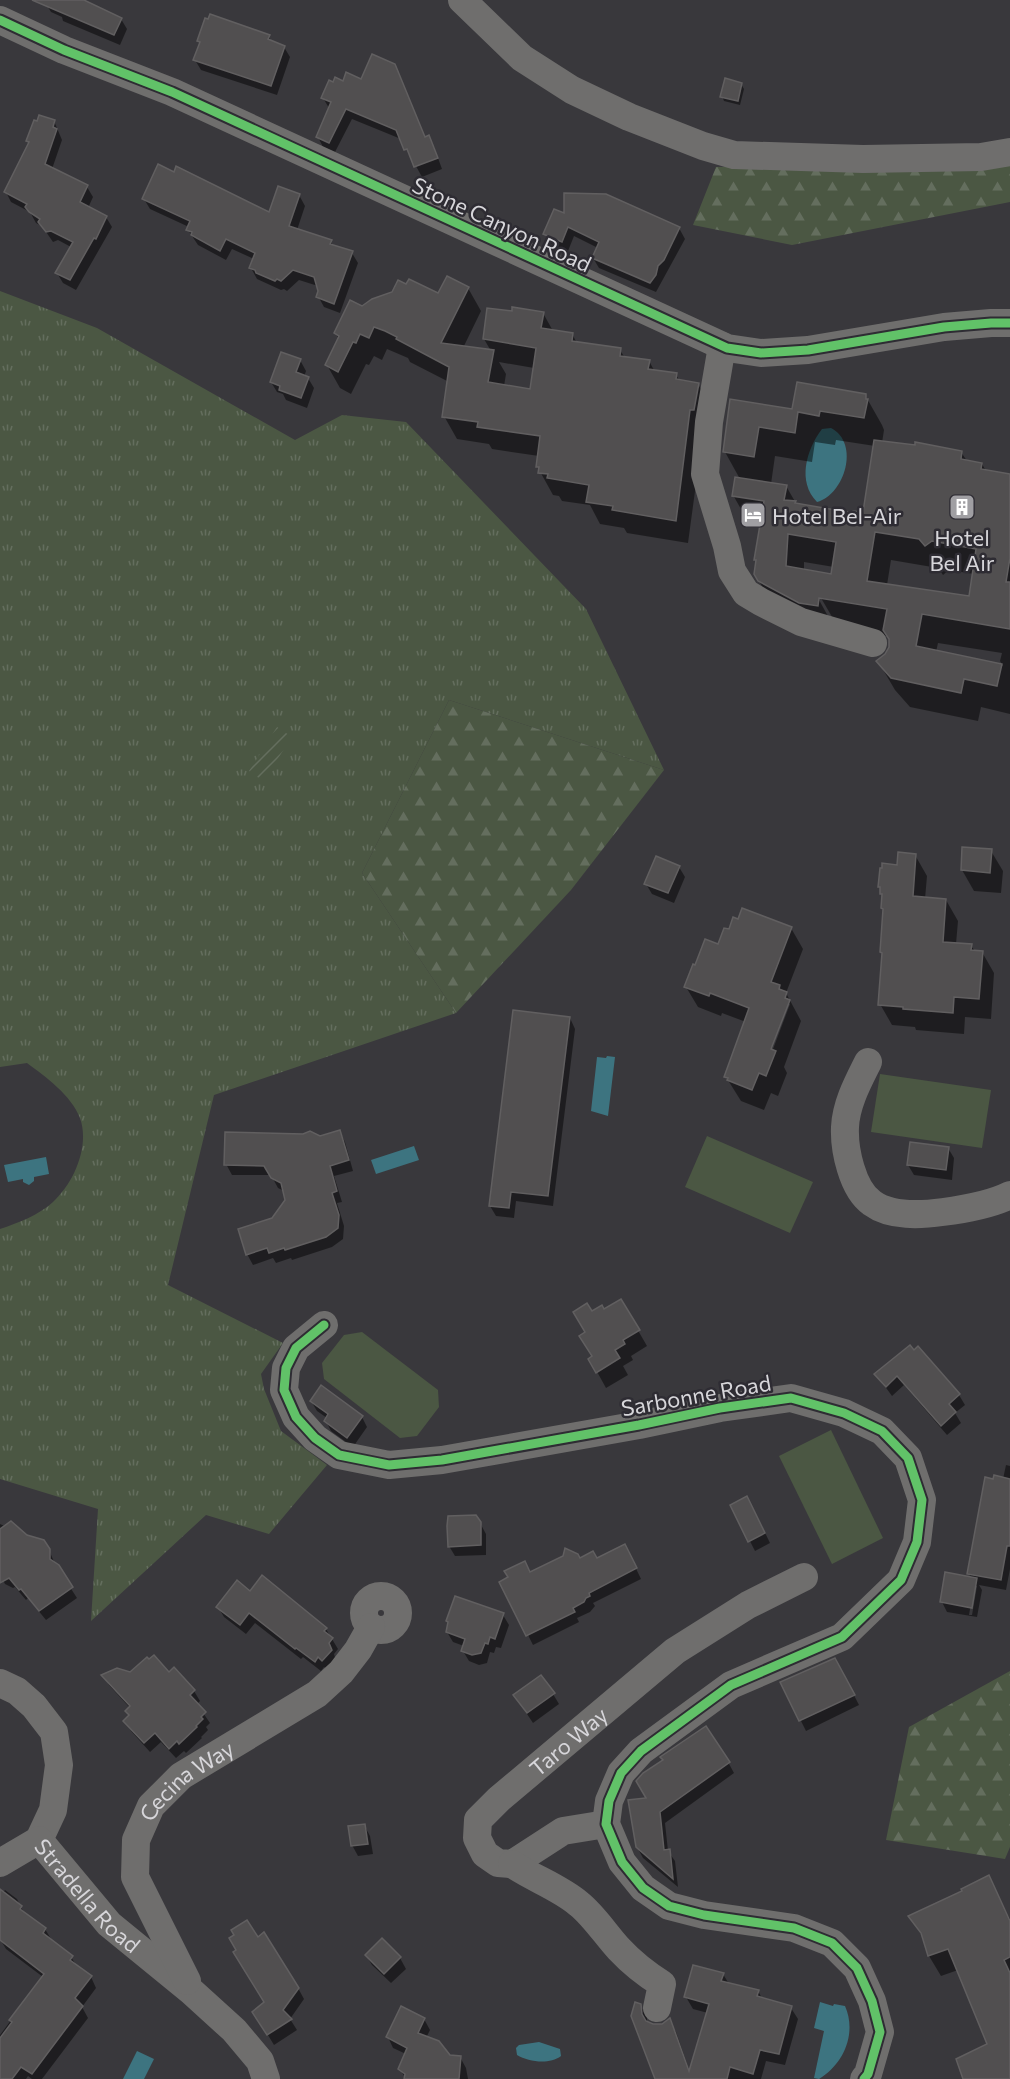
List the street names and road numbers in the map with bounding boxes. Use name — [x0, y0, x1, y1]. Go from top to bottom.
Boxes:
street label: Stone Canyon Road — [408, 171, 596, 277]
street label: Sarbonne Road — [619, 1369, 773, 1421]
street label: Taro Way — [524, 1701, 613, 1781]
street label: Cecina Way — [133, 1734, 238, 1824]
street label: Stradella Road — [30, 1833, 146, 1958]

